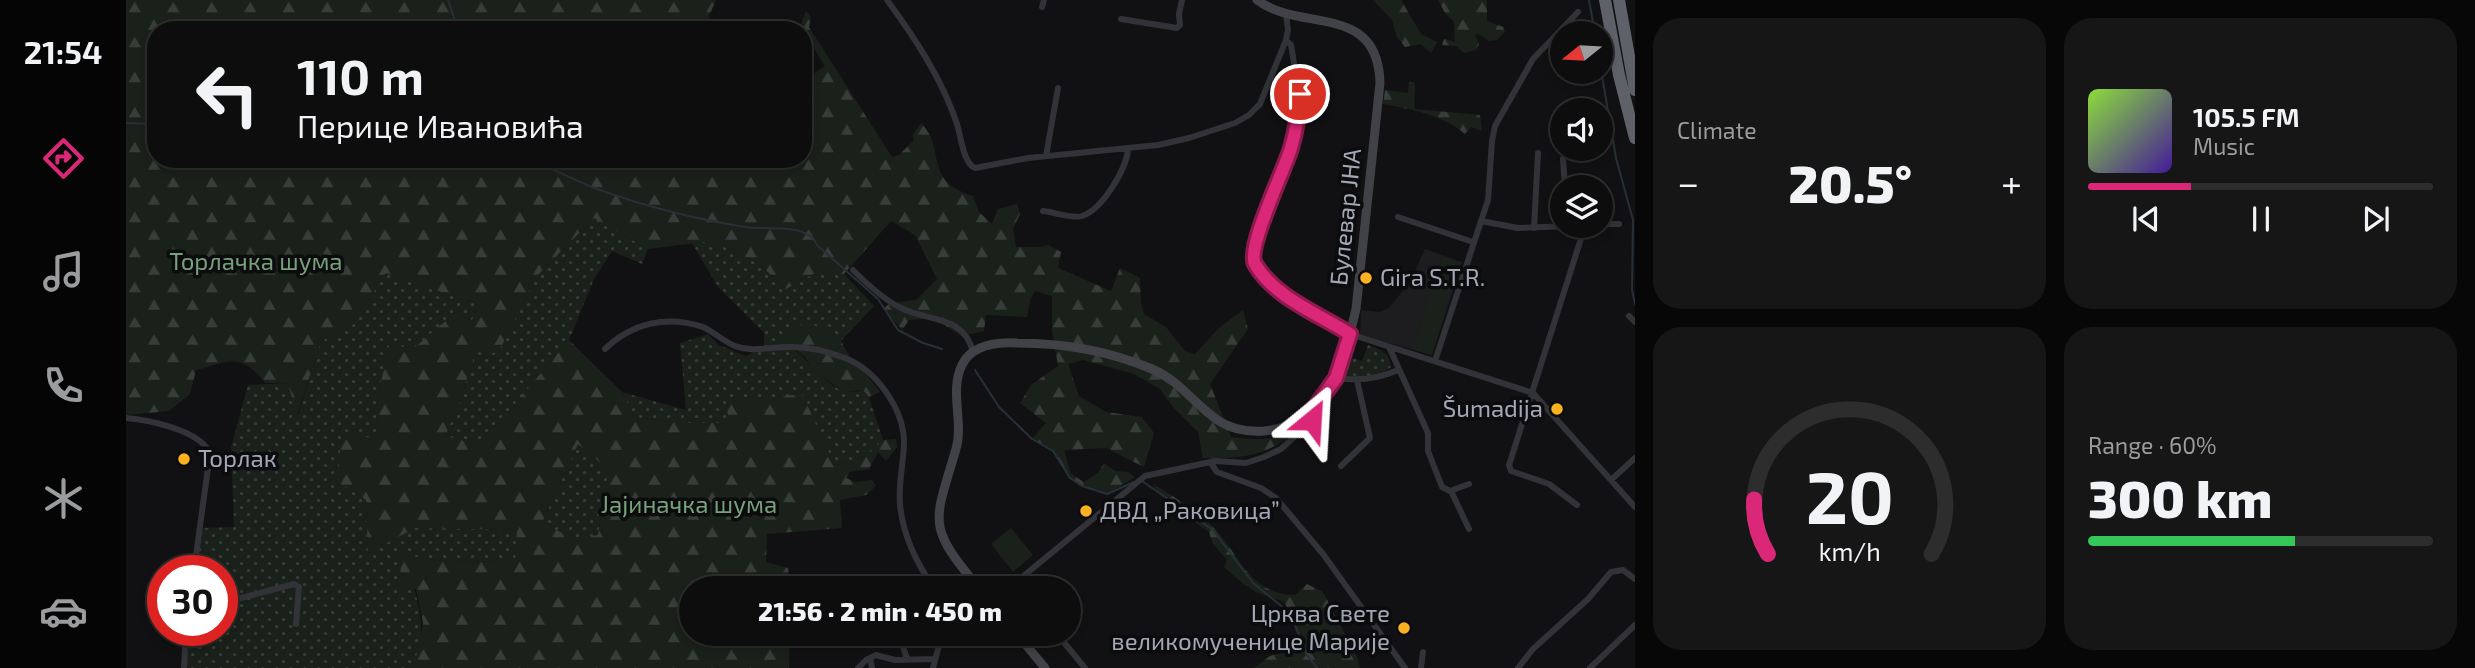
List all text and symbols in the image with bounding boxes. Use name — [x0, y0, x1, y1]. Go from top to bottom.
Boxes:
north arrow — [1550, 21, 1614, 84]
map controls — [1550, 21, 1613, 238]
text: 21:54 — [24, 32, 102, 70]
text: 110 m — [297, 46, 424, 105]
icon: left — [182, 49, 273, 140]
pin — [1270, 64, 1330, 124]
icon: arrive — [1281, 75, 1319, 113]
button: sound — [1550, 98, 1613, 161]
text: 105.5 FM — [2193, 101, 2300, 132]
text: Перице Ивановића — [297, 106, 584, 144]
text: Climate — [1677, 116, 1757, 144]
text: Music — [2193, 132, 2255, 160]
icon: directions — [39, 134, 88, 183]
street label: Булевар ЈНА — [1323, 147, 1367, 287]
text: 20.5° — [1788, 151, 1912, 213]
text: − — [1677, 159, 1699, 205]
text: + — [2001, 159, 2022, 205]
button: layers — [1550, 175, 1613, 238]
icon: previous — [2127, 200, 2165, 238]
icon: pause — [2242, 200, 2280, 238]
icon: next — [2357, 200, 2395, 238]
park label: Торлачка шума — [169, 246, 343, 276]
icon: music — [39, 247, 88, 296]
place label: Gira S.T.R. — [1380, 262, 1485, 291]
marker: Gira S.T.R. — [1358, 270, 1374, 286]
icon: phone — [39, 361, 88, 410]
position arrow — [1275, 383, 1349, 457]
place label: Šumadija — [1443, 393, 1543, 422]
marker: Šumadija — [1549, 401, 1565, 417]
text: Range · 60% — [2088, 431, 2217, 459]
place label: Торлак — [198, 443, 277, 472]
marker: Торлак — [176, 451, 192, 467]
text: 20 — [1805, 452, 1894, 540]
text: 300 km — [2088, 466, 2272, 528]
icon: climate — [39, 474, 88, 523]
park label: Јајиначка шума — [601, 489, 777, 519]
place label: ДВД „Раковица” — [1100, 495, 1280, 524]
marker: ДВД „Раковица” — [1078, 503, 1094, 519]
text: km/h — [1818, 536, 1881, 566]
speed limit sign: 30 — [147, 555, 238, 646]
icon: car — [39, 587, 88, 636]
text: 21:56 · 2 min · 450 m — [758, 595, 1002, 626]
place label: Црква Свете великомученице Марије — [1111, 598, 1390, 656]
marker: Црква Свете великомученице Марије — [1396, 620, 1412, 636]

